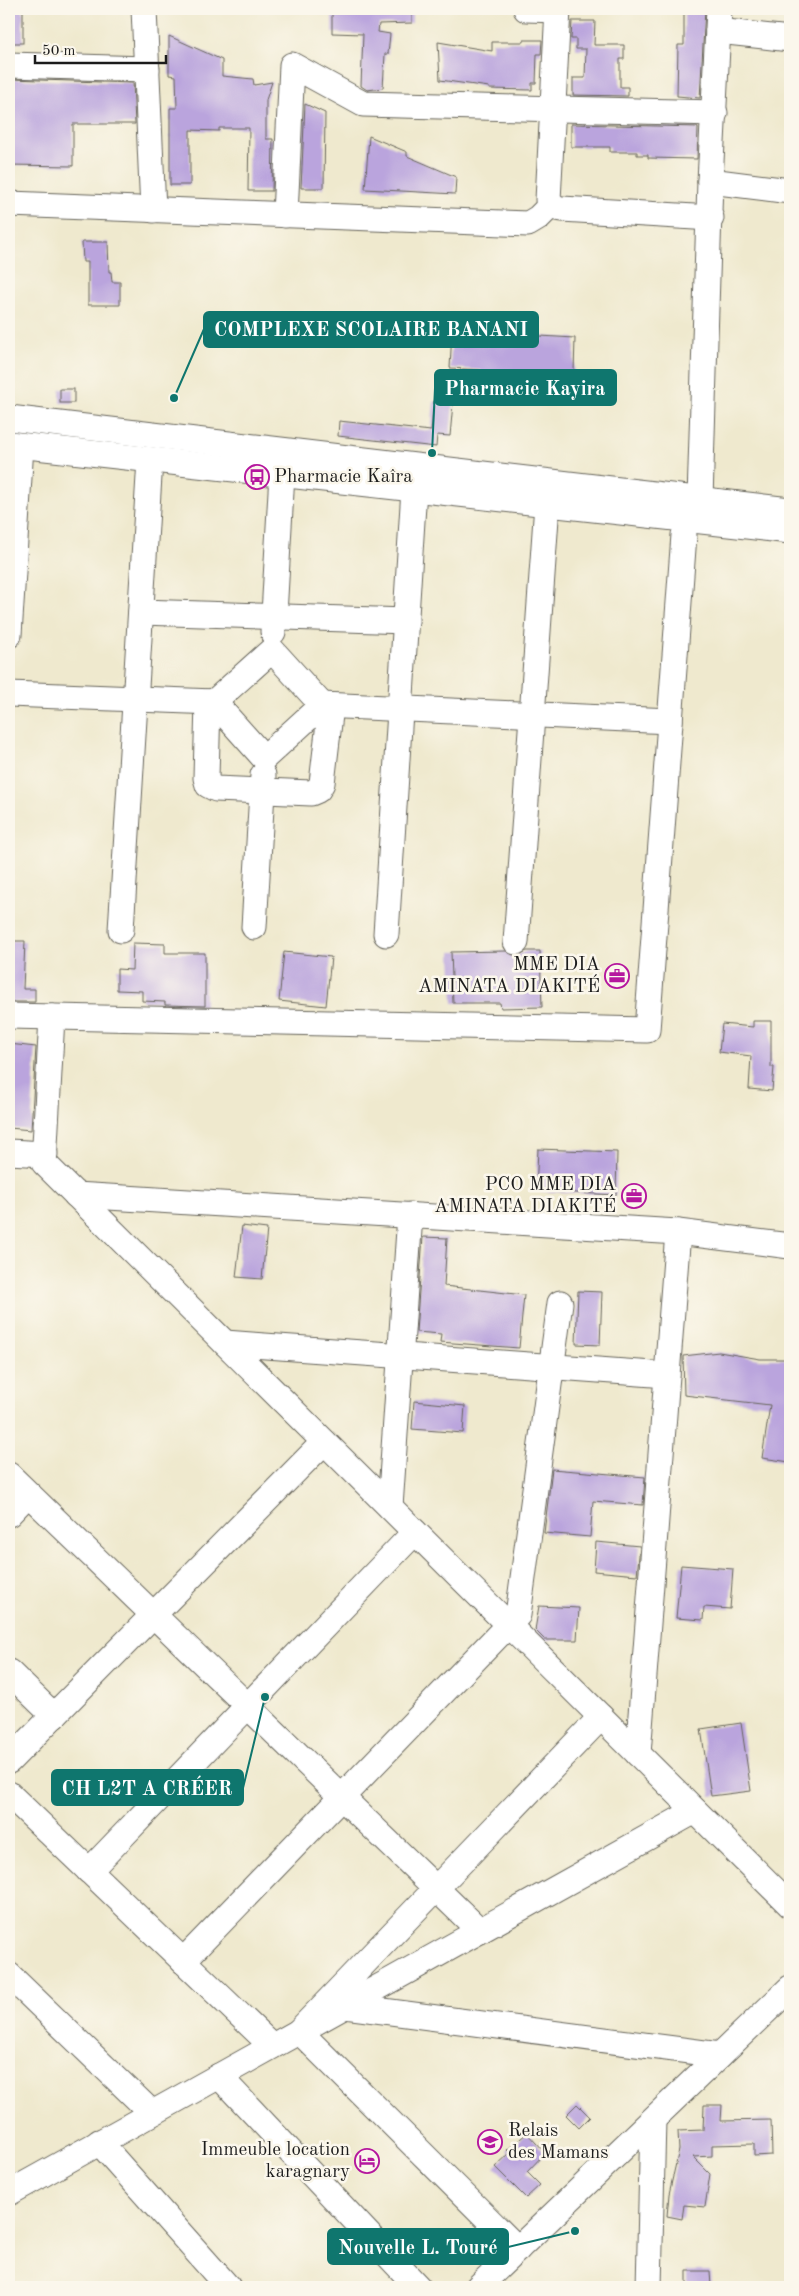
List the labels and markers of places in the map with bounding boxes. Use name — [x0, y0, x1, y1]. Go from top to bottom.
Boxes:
callout: COMPLEXE SCOLAIRE BANANI — [204, 312, 538, 347]
callout: Pharmacie Kayira — [435, 370, 616, 405]
bus stop icon: Pharmacie Kaîra — [244, 464, 270, 490]
place label: Pharmacie Kaîra — [274, 468, 413, 487]
place label: MME DIA AMINATA DIAKITÉ — [418, 956, 600, 997]
office icon: MME DIA AMINATA DIAKITÉ — [604, 963, 630, 989]
place label: PCO MME DIA AMINATA DIAKITÉ — [434, 1176, 616, 1217]
office icon: PCO MME DIA AMINATA DIAKITÉ — [621, 1183, 647, 1209]
callout: CH L2T A CRÉER — [52, 1770, 243, 1805]
place label: Relais des Mamans — [508, 2122, 609, 2163]
school or university icon: Relais des Mamans — [477, 2129, 503, 2155]
place label: Immeuble location karagnary — [201, 2141, 350, 2182]
hotel icon: Immeuble location karagnary — [354, 2148, 380, 2174]
callout: Nouvelle L. Touré — [328, 2229, 508, 2264]

